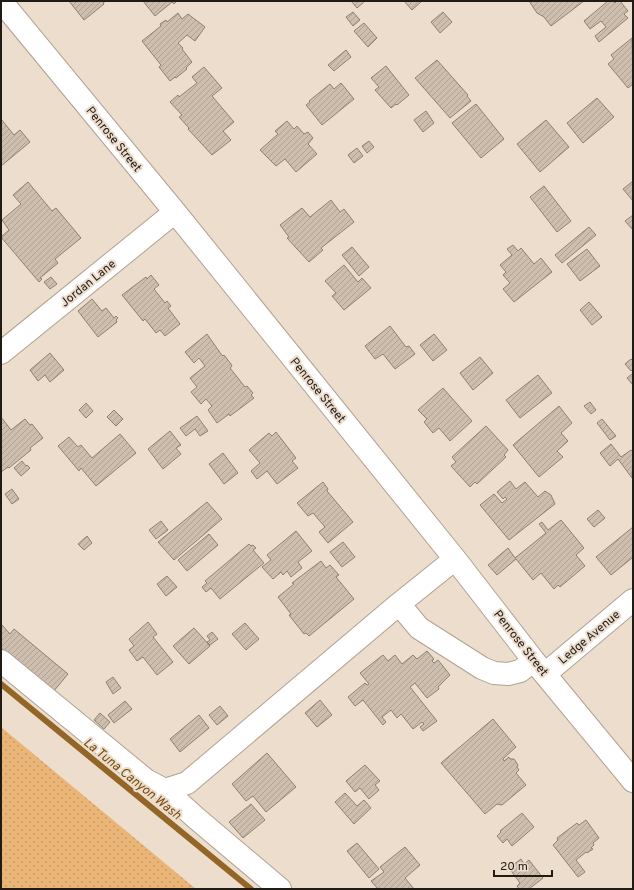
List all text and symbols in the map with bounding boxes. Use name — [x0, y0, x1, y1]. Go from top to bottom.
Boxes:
street label: Penrose Street — [82, 104, 145, 176]
street label: Jordan Lane — [58, 257, 120, 311]
street label: Penrose Street — [286, 355, 349, 427]
street label: Penrose Street — [489, 607, 551, 680]
street label: Ledge Avenue — [555, 607, 624, 668]
water label: La Tuna Canyon Wash — [80, 735, 184, 824]
scale bar — [494, 852, 552, 878]
text: 20 m — [500, 859, 528, 875]

